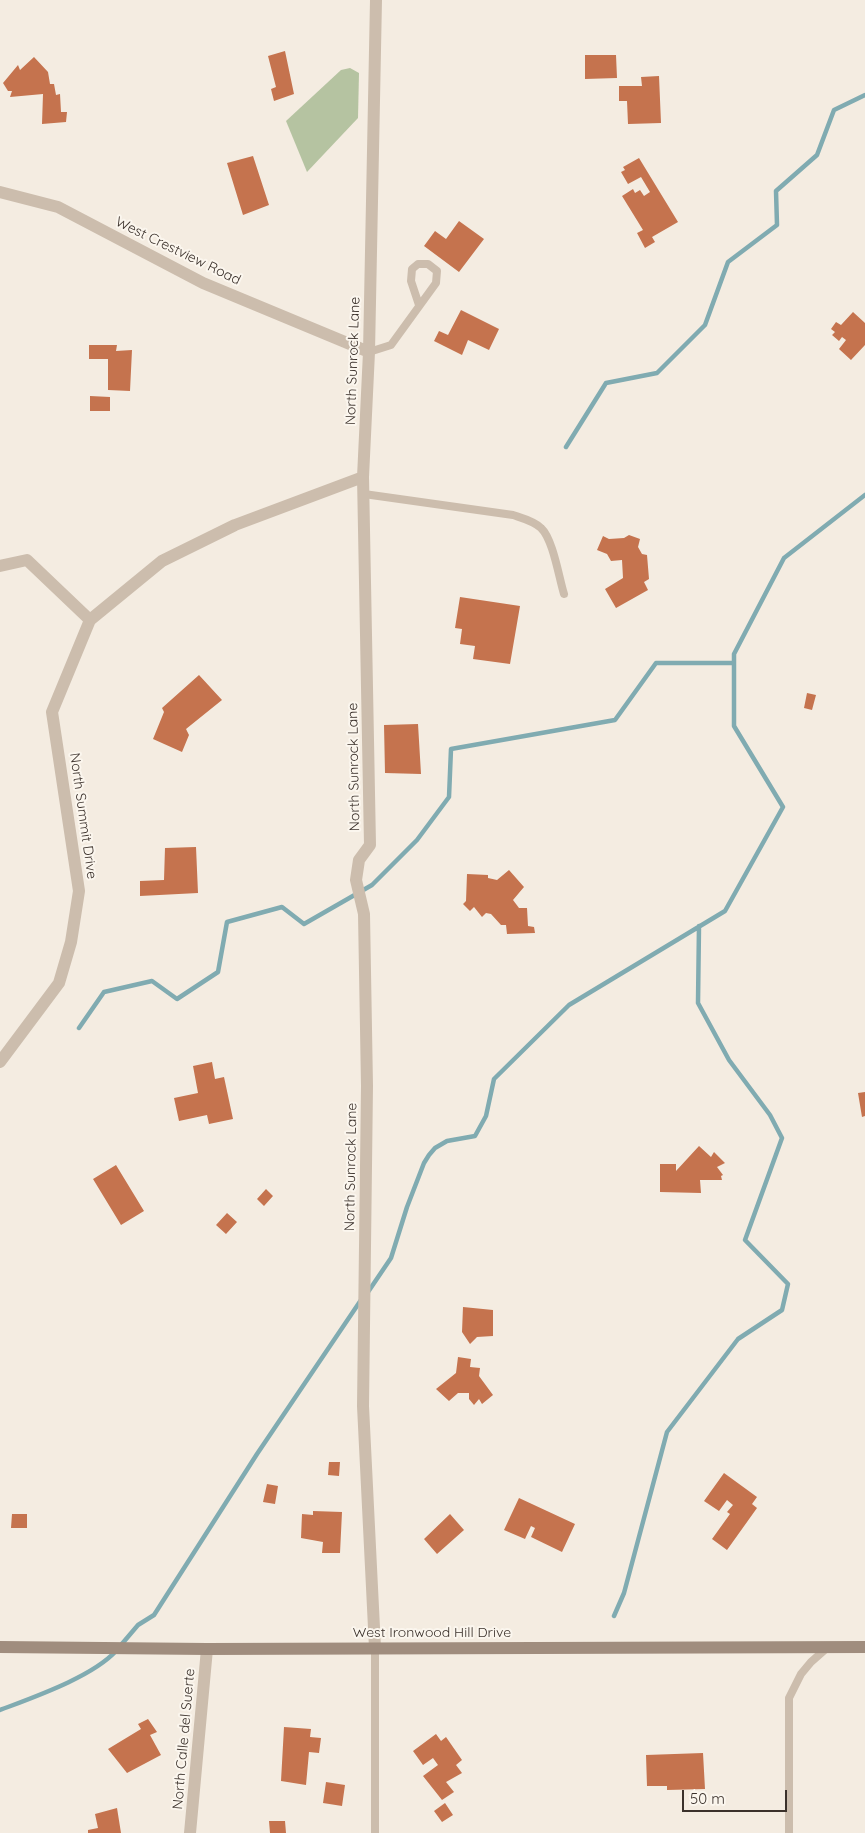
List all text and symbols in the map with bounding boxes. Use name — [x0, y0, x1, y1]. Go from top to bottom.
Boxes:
street label: West Crestview Road — [113, 213, 243, 289]
street label: North Sunrock Lane — [342, 296, 364, 426]
street label: North Sunrock Lane — [344, 703, 364, 831]
street label: North Summit Drive — [66, 752, 100, 880]
street label: North Sunrock Lane — [341, 1103, 361, 1231]
street label: West Ironwood Hill Drive — [353, 1625, 511, 1641]
street label: North Calle del Suerte — [169, 1668, 199, 1810]
scale bar — [685, 1780, 790, 1812]
text: 50 m — [690, 1789, 725, 1808]

